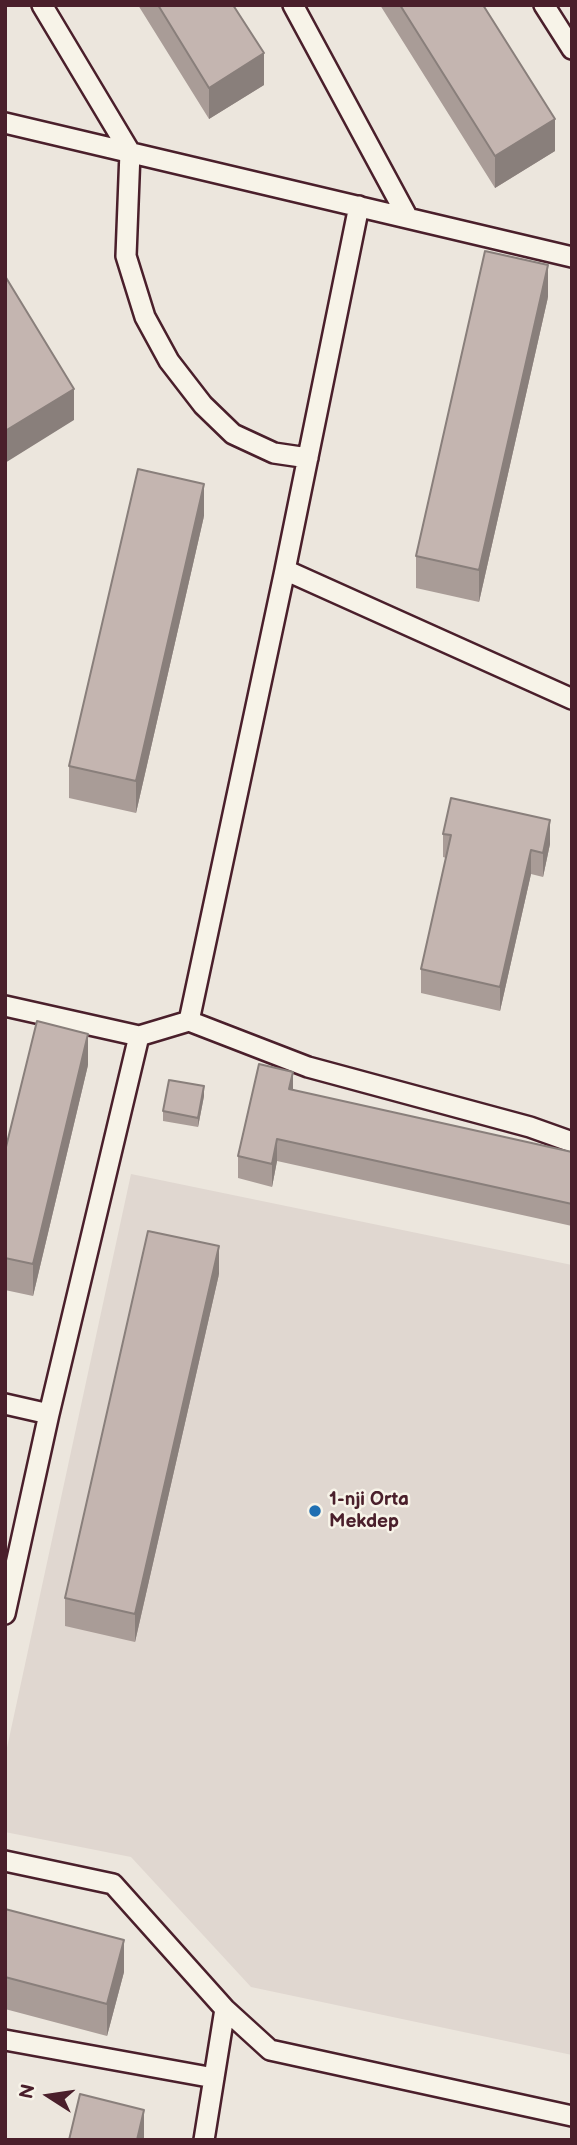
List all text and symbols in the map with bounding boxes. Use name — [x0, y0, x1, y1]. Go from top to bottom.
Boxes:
place label: 1-nji Orta Mekdep — [329, 1489, 409, 1533]
marker: 1-nji Orta Mekdep — [307, 1503, 323, 1519]
north arrow — [14, 2061, 84, 2131]
text: N — [15, 2082, 41, 2101]

